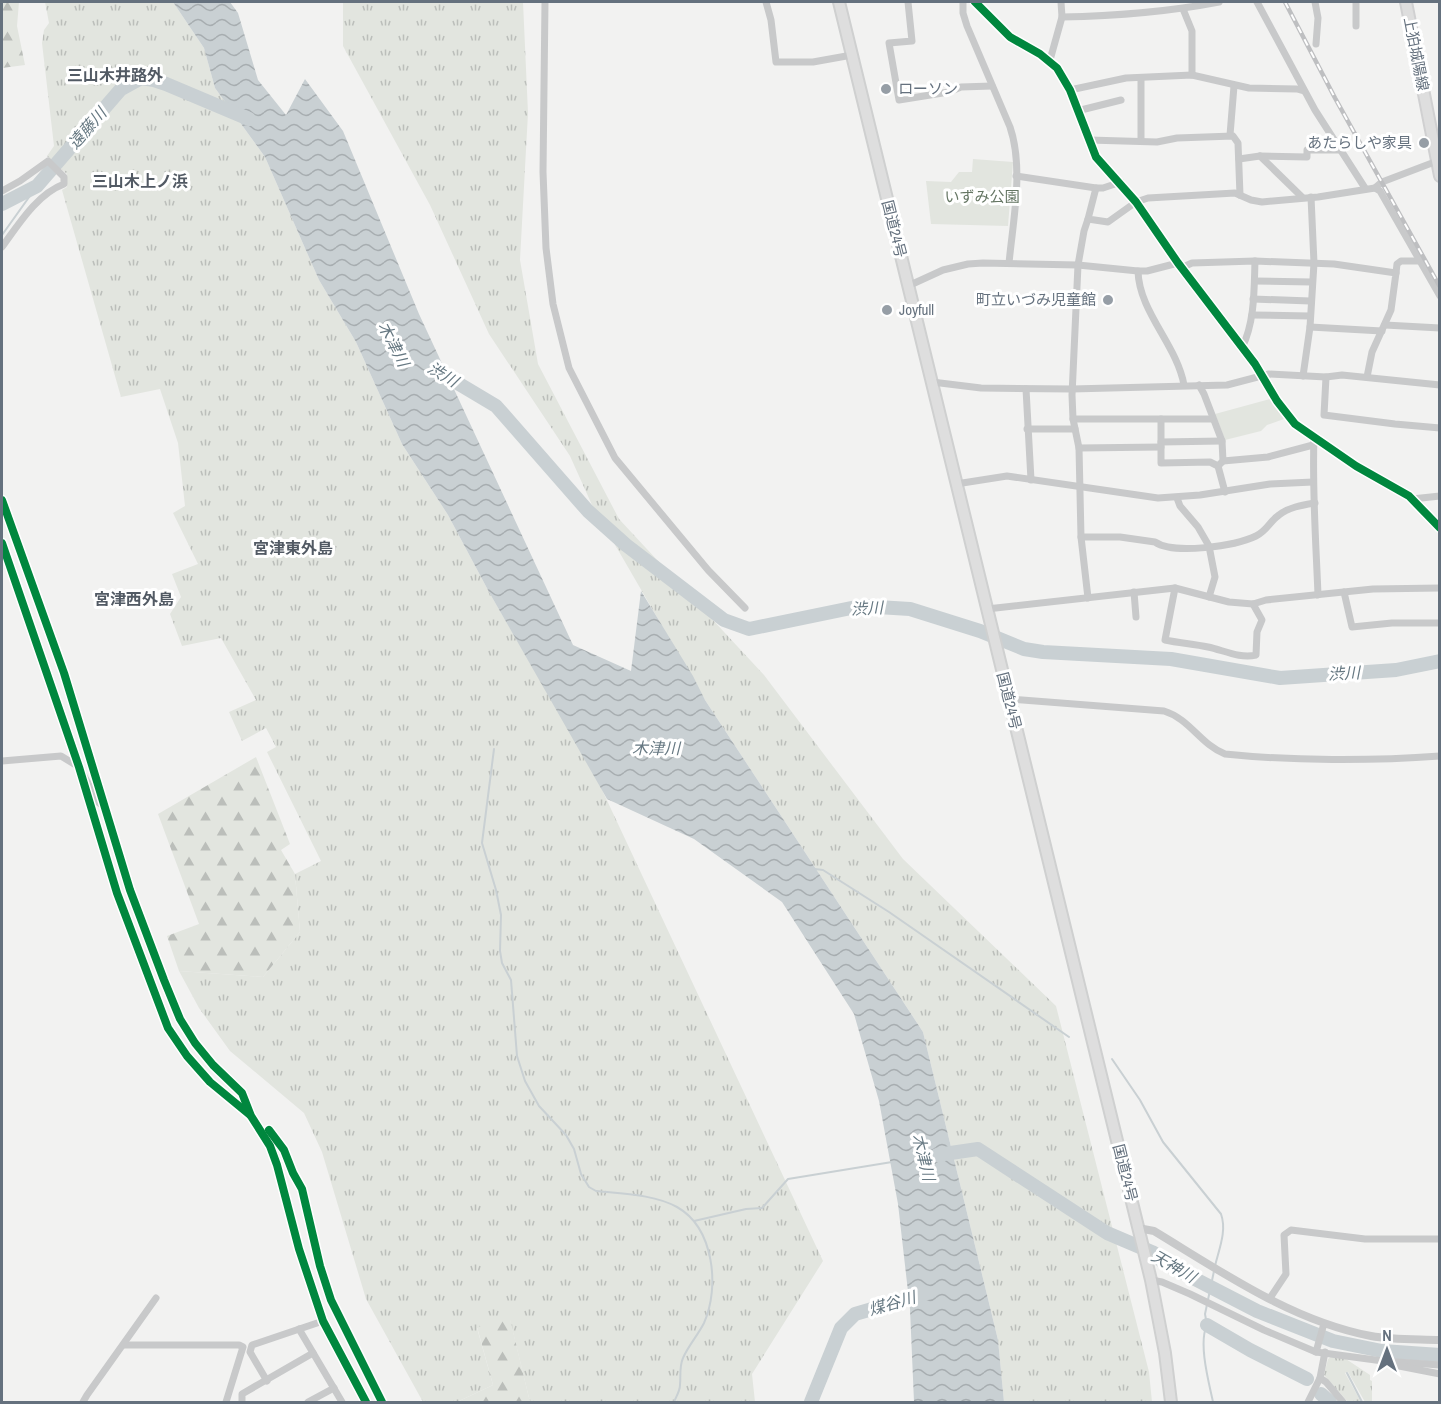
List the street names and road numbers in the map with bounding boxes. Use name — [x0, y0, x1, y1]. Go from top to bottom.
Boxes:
street label: 上狛城陽線 — [1399, 15, 1434, 93]
street label: 国道24号 — [877, 198, 912, 260]
street label: 国道24号 — [992, 670, 1027, 732]
street label: 国道24号 — [1108, 1142, 1143, 1204]

